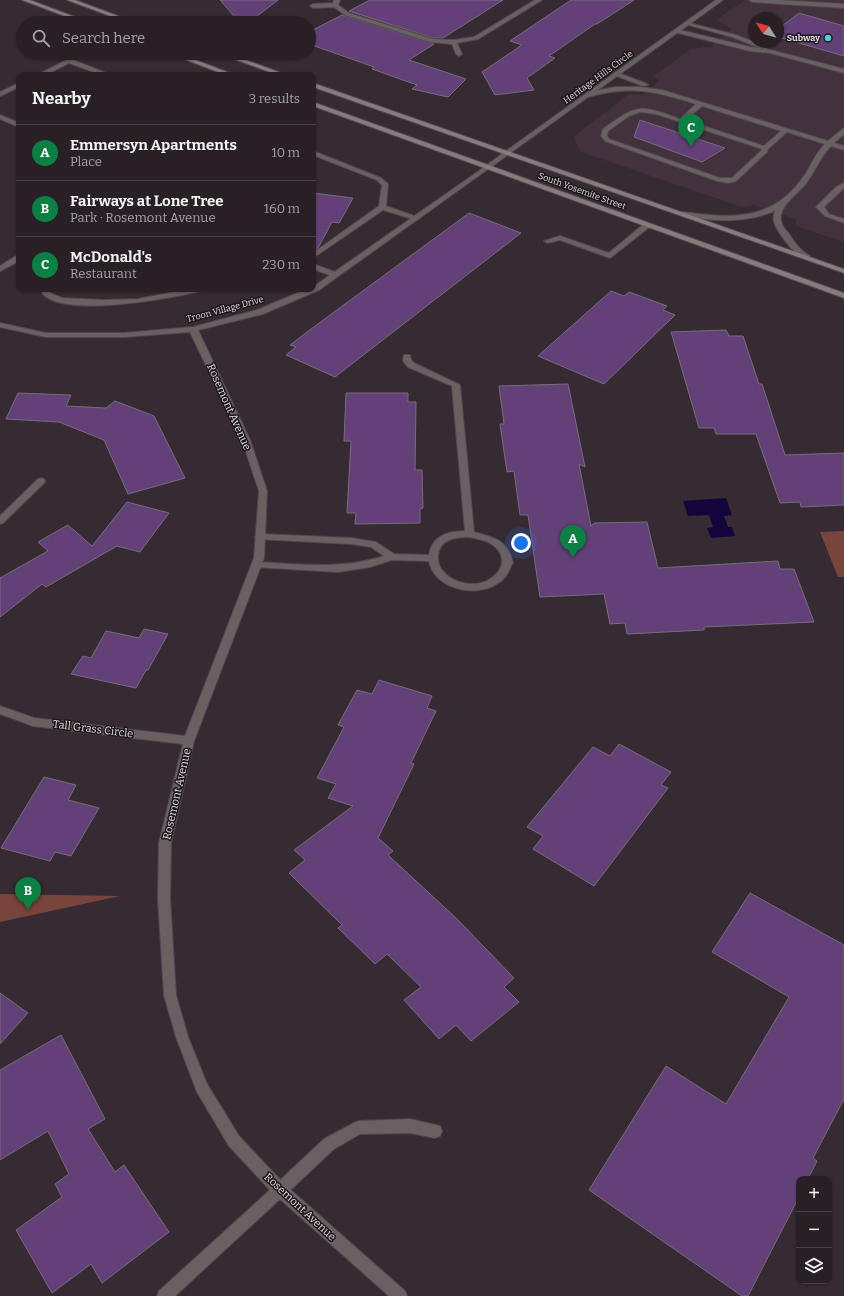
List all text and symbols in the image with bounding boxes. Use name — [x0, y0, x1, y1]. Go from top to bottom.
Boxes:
north arrow — [748, 12, 784, 48]
search box — [16, 16, 316, 60]
icon: search — [30, 27, 52, 49]
text: Search here — [62, 29, 145, 47]
place label: Subway — [787, 33, 821, 43]
marker: Subway — [823, 33, 833, 43]
street label: Heritage Hills Circle — [561, 48, 635, 106]
text: Nearby — [32, 88, 91, 109]
text: 3 results — [249, 91, 300, 106]
pin: C — [678, 114, 704, 147]
text: Emmersyn Apartments — [70, 136, 237, 154]
text: A — [40, 145, 50, 160]
text: 10 m — [271, 145, 300, 160]
text: Place — [70, 154, 102, 169]
street label: South Yosemite Street — [537, 170, 628, 212]
text: Fairways at Lone Tree — [70, 192, 224, 210]
text: B — [41, 201, 49, 216]
text: 160 m — [264, 201, 300, 216]
text: Park · Rosemont Avenue — [70, 210, 216, 225]
text: McDonald's — [70, 248, 152, 266]
text: C — [41, 257, 49, 272]
text: 230 m — [262, 257, 300, 272]
text: Restaurant — [70, 266, 137, 281]
street label: Troon Village Drive — [186, 294, 265, 324]
street label: Rosemont Avenue — [204, 362, 254, 452]
pin: A — [560, 525, 586, 558]
your location — [511, 533, 531, 553]
street label: Tall Grass Circle — [52, 718, 134, 740]
street label: Rosemont Avenue — [160, 747, 194, 841]
pin: B — [15, 877, 41, 910]
street label: Rosemont Avenue — [261, 1170, 339, 1244]
map controls — [796, 1176, 832, 1284]
button: + — [796, 1176, 832, 1212]
button: − — [796, 1212, 832, 1248]
button: layers — [796, 1248, 832, 1284]

